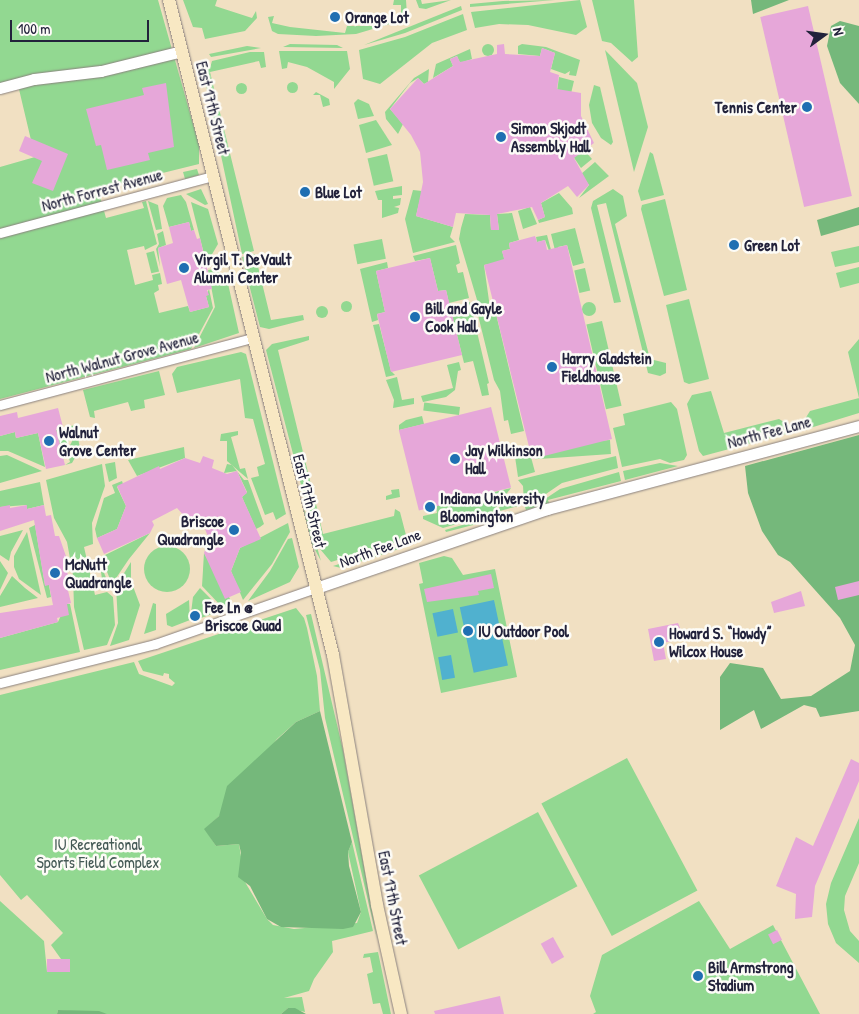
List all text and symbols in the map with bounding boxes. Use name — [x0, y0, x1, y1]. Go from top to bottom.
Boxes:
place label: Orange Lot — [345, 7, 409, 27]
scale bar — [12, 10, 151, 42]
north arrow — [799, 10, 849, 60]
marker: Orange Lot — [329, 11, 341, 23]
text: 100 m — [18, 18, 51, 39]
text: N — [829, 25, 849, 37]
street label: East 17th Street — [192, 59, 234, 157]
place label: Tennis Center — [715, 97, 797, 117]
marker: Tennis Center — [801, 101, 813, 113]
place label: Simon Skjodt Assembly Hall — [511, 118, 590, 156]
marker: Simon Skjodt Assembly Hall — [495, 131, 507, 143]
street label: North Forrest Avenue — [40, 165, 164, 215]
place label: Blue Lot — [315, 182, 362, 202]
marker: Blue Lot — [299, 186, 311, 198]
place label: Green Lot — [744, 235, 799, 255]
marker: Green Lot — [728, 239, 740, 251]
place label: Virgil T. DeVault Alumni Center — [194, 249, 291, 287]
marker: Virgil T. DeVault Alumni Center — [178, 262, 190, 274]
place label: Bill and Gayle Cook Hall — [425, 298, 502, 336]
marker: Bill and Gayle Cook Hall — [409, 311, 421, 323]
street label: North Walnut Grove Avenue — [43, 327, 201, 387]
place label: Harry Gladstein Fieldhouse — [562, 348, 652, 386]
marker: Harry Gladstein Fieldhouse — [546, 361, 558, 373]
street label: North Fee Lane — [725, 412, 813, 452]
place label: Walnut Grove Center — [59, 422, 136, 460]
marker: Walnut Grove Center — [43, 435, 55, 447]
place label: Jay Wilkinson Hall — [465, 440, 543, 478]
street label: East 17th Street — [289, 452, 331, 550]
marker: Jay Wilkinson Hall — [449, 453, 461, 465]
place label: Indiana University Bloomington — [440, 488, 545, 526]
marker: Indiana University Bloomington — [424, 501, 436, 513]
place label: Briscoe Quadrangle — [157, 511, 224, 549]
marker: Briscoe Quadrangle — [228, 524, 240, 536]
street label: North Fee Lane — [337, 524, 423, 572]
place label: McNutt Quadrangle — [65, 554, 132, 592]
marker: McNutt Quadrangle — [49, 567, 61, 579]
place label: Fee Ln @ Briscoe Quad — [205, 597, 281, 635]
marker: Fee Ln @ Briscoe Quad — [189, 610, 201, 622]
place label: IU Outdoor Pool — [478, 621, 569, 641]
place label: Howard S. “Howdy” Wilcox House — [669, 623, 771, 661]
marker: IU Outdoor Pool — [462, 625, 474, 637]
marker: Howard S. “Howdy” Wilcox House — [653, 636, 665, 648]
park label: IU Recreational Sports Field Complex — [36, 834, 160, 872]
street label: East 17th Street — [374, 849, 412, 947]
place label: Bill Armstrong Stadium — [708, 957, 794, 995]
marker: Bill Armstrong Stadium — [692, 970, 704, 982]

